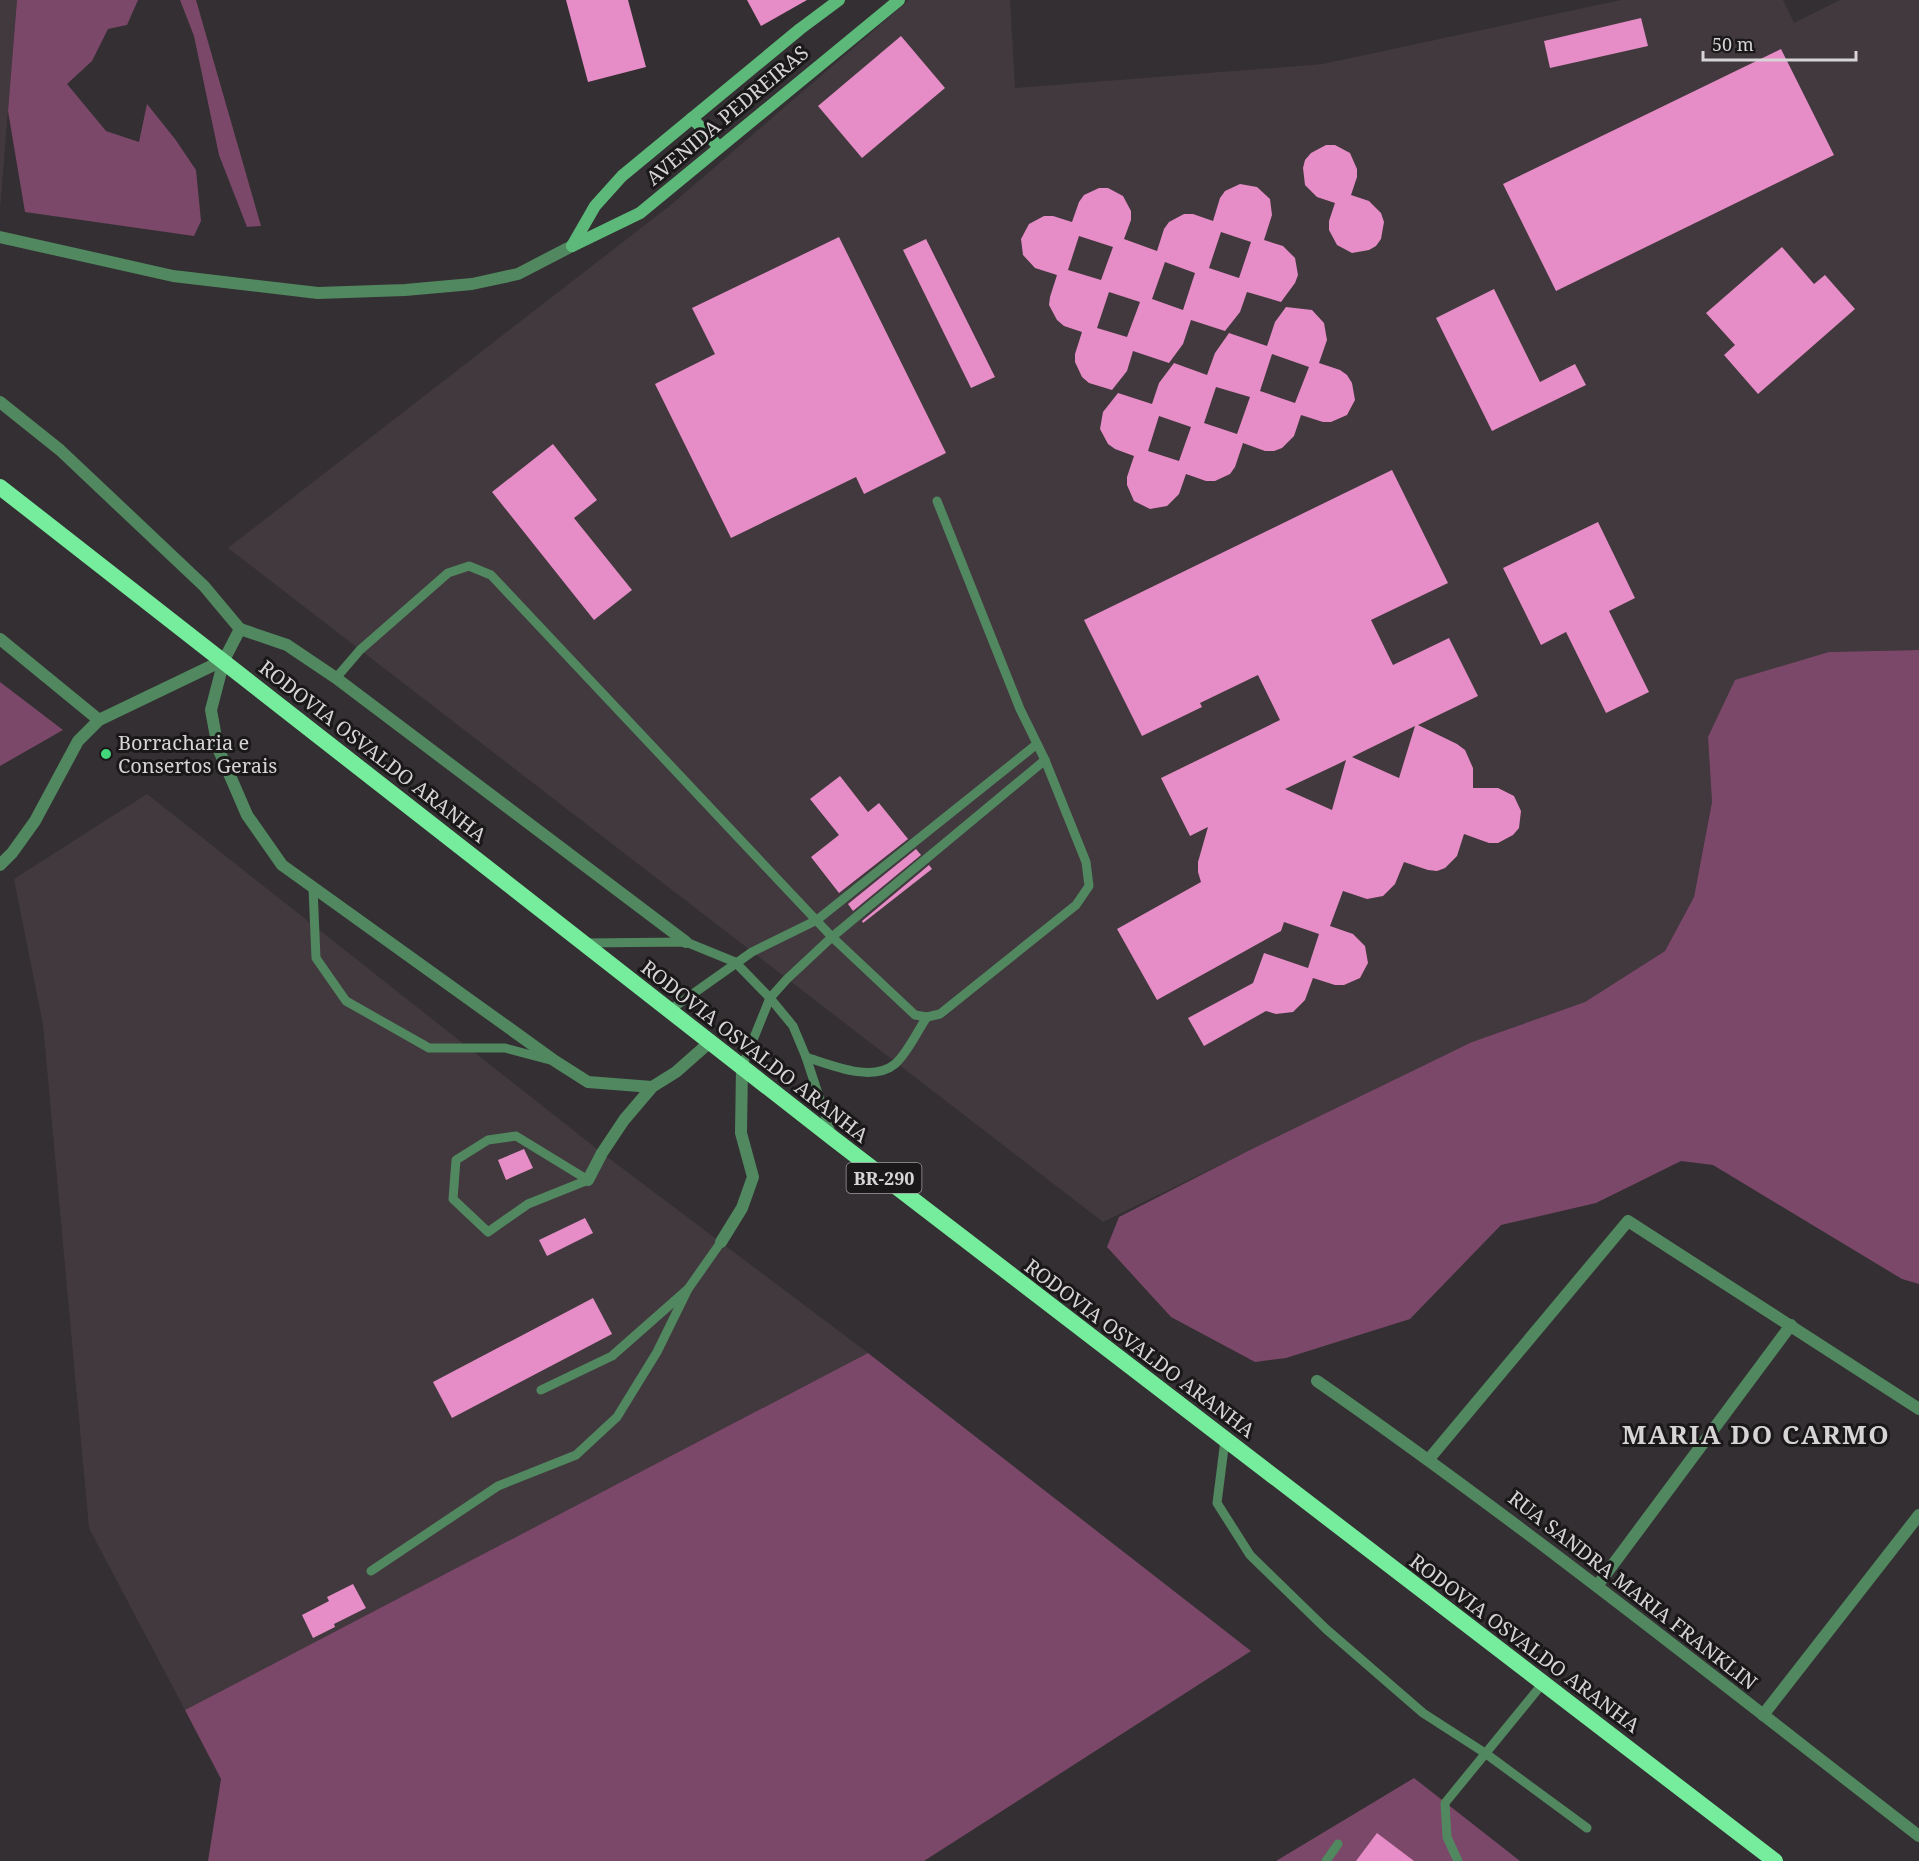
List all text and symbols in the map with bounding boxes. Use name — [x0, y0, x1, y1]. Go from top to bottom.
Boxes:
scale bar — [1703, 24, 1856, 62]
text: 50 m — [1712, 32, 1754, 56]
street label: AVENIDA PEDREIRAS — [640, 39, 814, 191]
street label: RODOVIA OSVALDO ARANHA — [254, 654, 493, 849]
place label: Borracharia e Consertos Gerais — [118, 729, 277, 779]
marker: Borracharia e Consertos Gerais — [99, 747, 113, 761]
street label: RODOVIA OSVALDO ARANHA — [636, 954, 875, 1149]
road number: BR-290 — [846, 1163, 922, 1193]
street label: RODOVIA OSVALDO ARANHA — [1019, 1252, 1261, 1444]
district label: MARIA DO CARMO — [1622, 1416, 1890, 1452]
street label: RUA SANDRA MARIA FRANKLIN — [1503, 1484, 1763, 1696]
street label: RODOVIA OSVALDO ARANHA — [1404, 1547, 1646, 1739]

